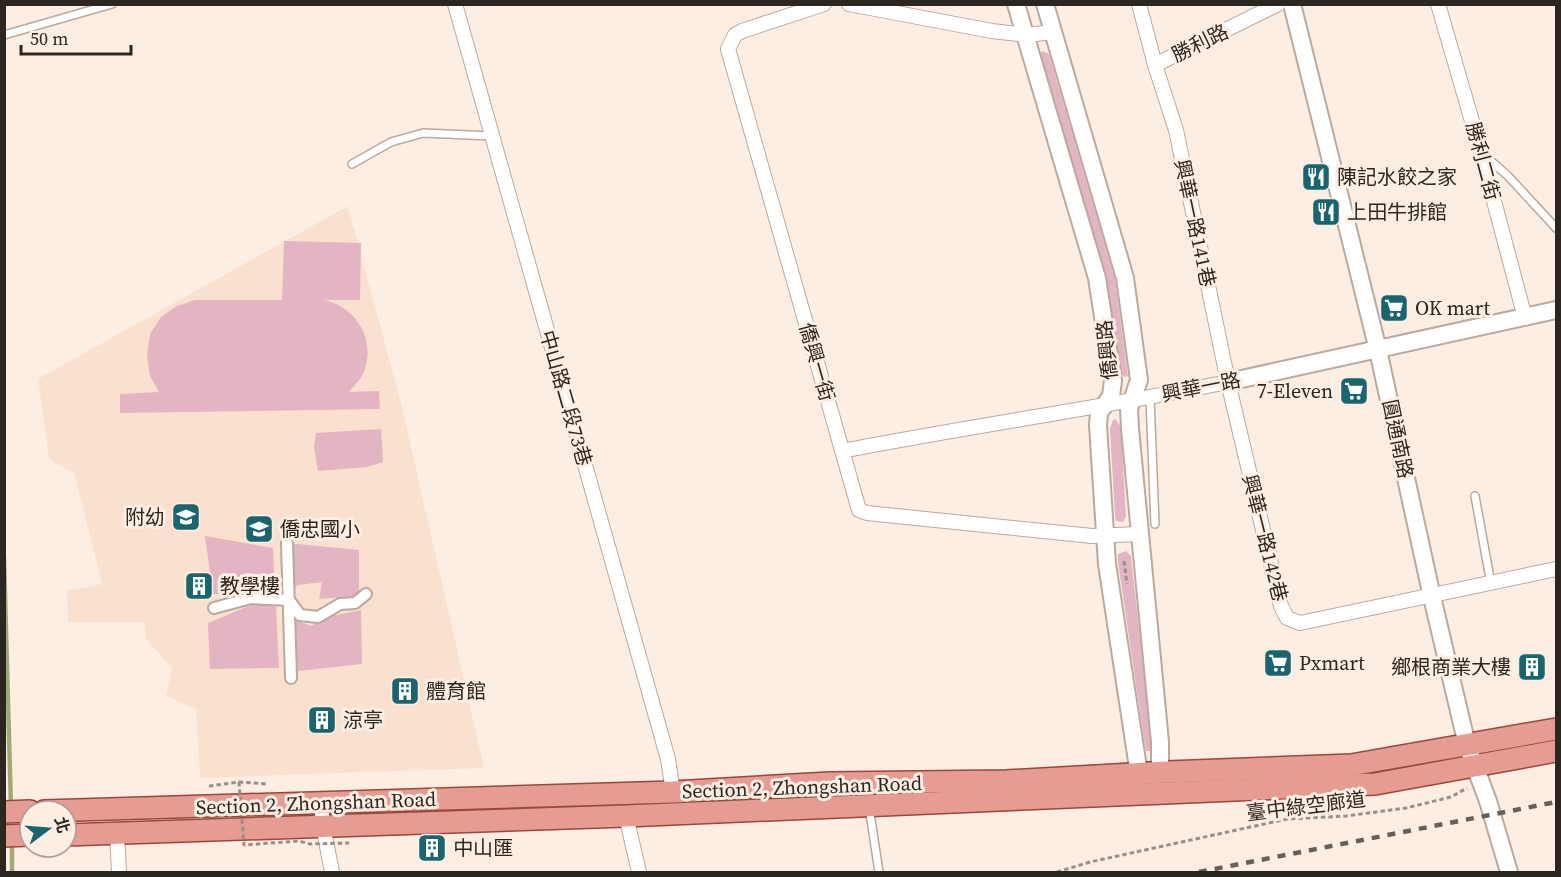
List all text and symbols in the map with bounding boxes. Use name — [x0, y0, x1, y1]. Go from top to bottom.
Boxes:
street label: 勝利路 — [1167, 17, 1233, 69]
scale bar — [21, 18, 130, 56]
text: 50 m — [30, 26, 68, 51]
street label: 勝利二街 — [1459, 119, 1507, 203]
street label: 興華一路141巷 — [1168, 157, 1222, 289]
restaurant icon: 陳記水餃之家 — [1300, 161, 1332, 193]
place label: 陳記水餃之家 — [1337, 163, 1457, 191]
restaurant icon: 上田牛排館 — [1310, 196, 1342, 228]
place label: 上田牛排館 — [1347, 198, 1447, 226]
supermarket icon: OK mart — [1378, 292, 1410, 324]
place label: OK mart — [1415, 294, 1491, 322]
street label: 僑興路 — [1090, 319, 1124, 381]
street label: 僑興一街 — [793, 320, 841, 404]
street label: 中山路二段73巷 — [533, 327, 599, 469]
street label: 興華一路 — [1159, 366, 1243, 408]
supermarket icon: 7-Eleven — [1338, 375, 1370, 407]
place label: 7-Eleven — [1257, 377, 1333, 405]
street label: 圓通南路 — [1376, 397, 1420, 481]
street label: 興華一路142巷 — [1236, 472, 1294, 604]
school or university icon: 附幼 — [170, 501, 202, 533]
place label: 附幼 — [125, 503, 165, 531]
school or university icon: 僑忠國小 — [243, 513, 275, 545]
place label: 僑忠國小 — [280, 515, 360, 543]
building icon: 教學樓 — [183, 570, 215, 602]
place label: 教學樓 — [220, 572, 280, 600]
supermarket icon: Pxmart — [1262, 647, 1294, 679]
place label: Pxmart — [1299, 649, 1365, 677]
building icon: 鄉根商業大樓 — [1516, 651, 1548, 683]
place label: 鄉根商業大樓 — [1391, 653, 1511, 681]
building icon: 體育館 — [389, 675, 421, 707]
place label: 體育館 — [426, 677, 486, 705]
building icon: 涼亭 — [306, 704, 338, 736]
place label: 涼亭 — [343, 706, 383, 734]
street label: Section 2, Zhongshan Road — [681, 769, 923, 805]
street label: Section 2, Zhongshan Road — [195, 785, 437, 821]
street label: 臺中綠空廊道 — [1245, 785, 1367, 827]
north arrow — [18, 799, 78, 859]
text: 北 — [50, 814, 75, 836]
building icon: 中山匯 — [416, 832, 448, 864]
place label: 中山匯 — [453, 834, 513, 862]

